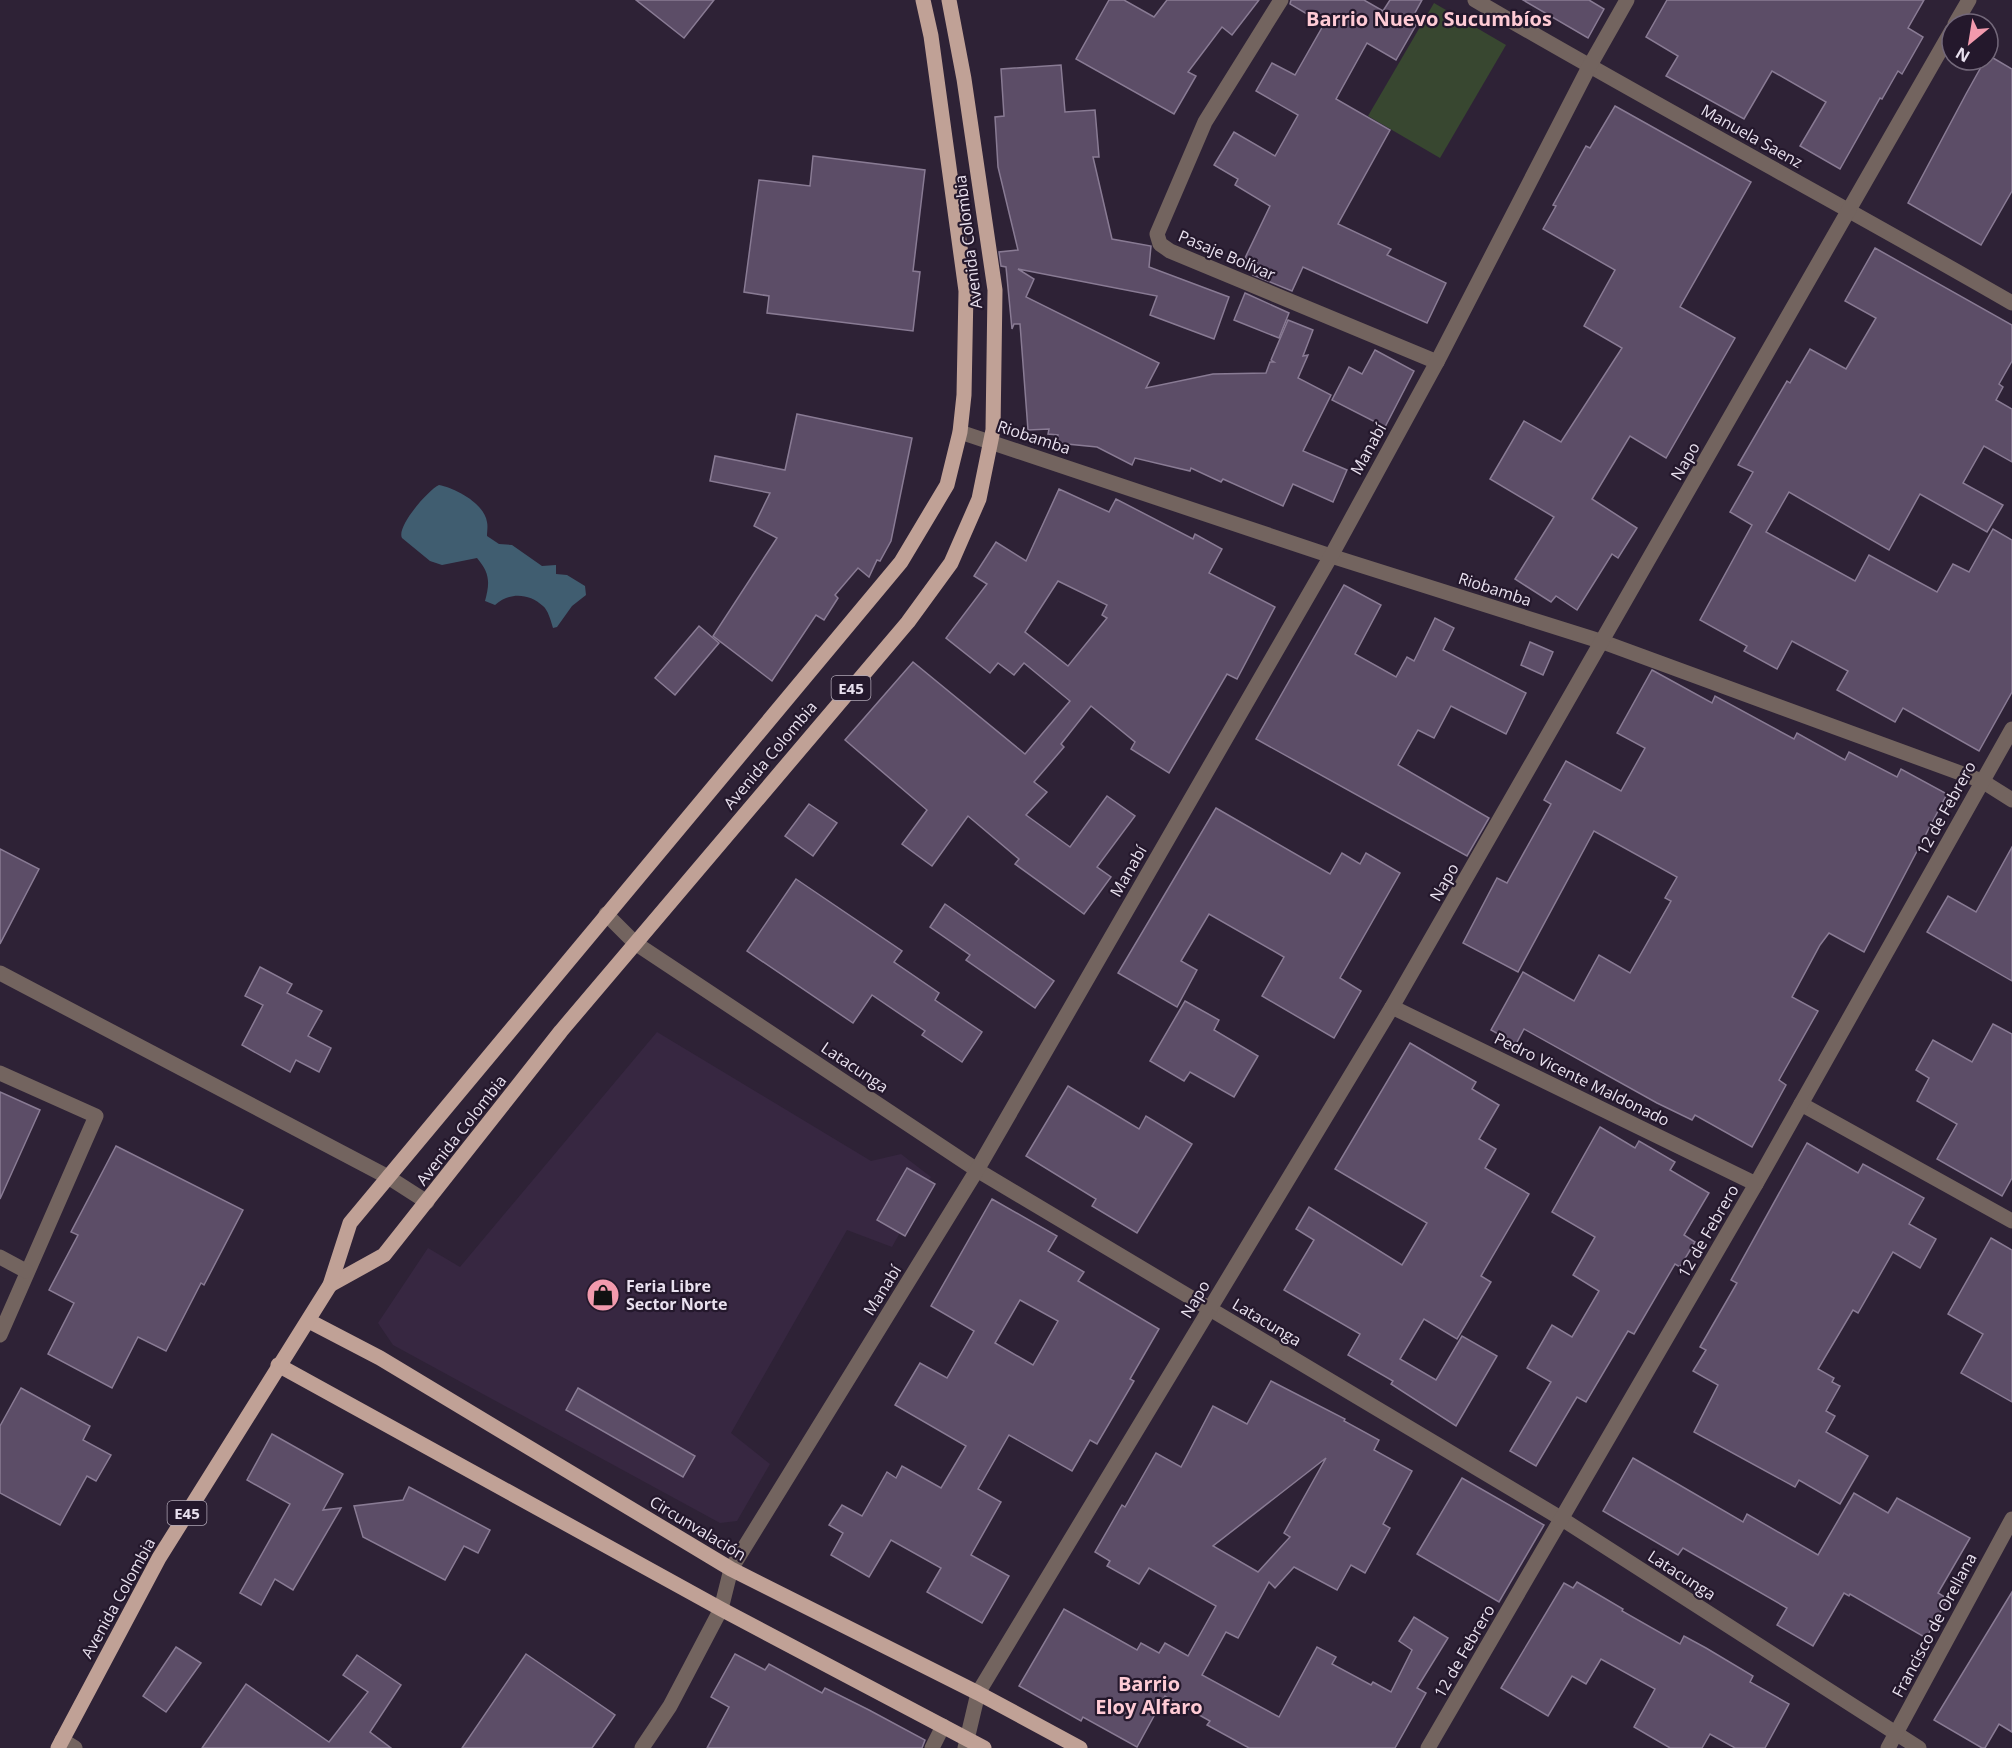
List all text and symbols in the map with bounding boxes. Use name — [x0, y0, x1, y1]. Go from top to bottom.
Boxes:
district label: Barrio Nuevo Sucumbíos — [1306, 5, 1552, 32]
north arrow — [1940, 12, 2000, 72]
text: N — [1951, 42, 1974, 68]
street label: Manuela Saenz — [1697, 99, 1807, 173]
street label: Avenida Colombia — [949, 174, 987, 310]
street label: Pasaje Bolívar — [1175, 225, 1279, 286]
street label: Riobamba — [995, 415, 1073, 459]
street label: Manabí — [1345, 418, 1392, 479]
street label: Napo — [1665, 438, 1705, 484]
street label: Riobamba — [1456, 567, 1534, 611]
road number: E45 — [832, 676, 870, 700]
street label: Avenida Colombia — [718, 696, 822, 814]
street label: 12 de Febrero — [1911, 757, 1981, 859]
street label: Manabí — [1105, 841, 1152, 901]
street label: Napo — [1424, 859, 1464, 905]
street label: Pedro Vicente Maldonado — [1491, 1027, 1673, 1131]
street label: Latacunga — [817, 1036, 893, 1098]
street label: Avenida Colombia — [411, 1070, 511, 1190]
street label: 12 de Febrero — [1672, 1180, 1744, 1282]
street label: Manabí — [858, 1260, 907, 1319]
place label: Feria Libre Sector Norte — [626, 1275, 727, 1315]
street label: Napo — [1175, 1276, 1215, 1322]
shop icon: Feria Libre Sector Norte — [585, 1277, 621, 1313]
street label: Latacunga — [1228, 1293, 1306, 1351]
street label: Circunvalación — [646, 1491, 750, 1565]
road number: E45 — [168, 1501, 207, 1525]
street label: Avenida Colombia — [76, 1534, 160, 1662]
street label: Latacunga — [1644, 1545, 1720, 1605]
street label: Francisco de Orellana — [1887, 1549, 1981, 1701]
street label: 12 de Febrero — [1428, 1600, 1500, 1702]
district label: Barrio Eloy Alfaro — [1095, 1670, 1203, 1720]

